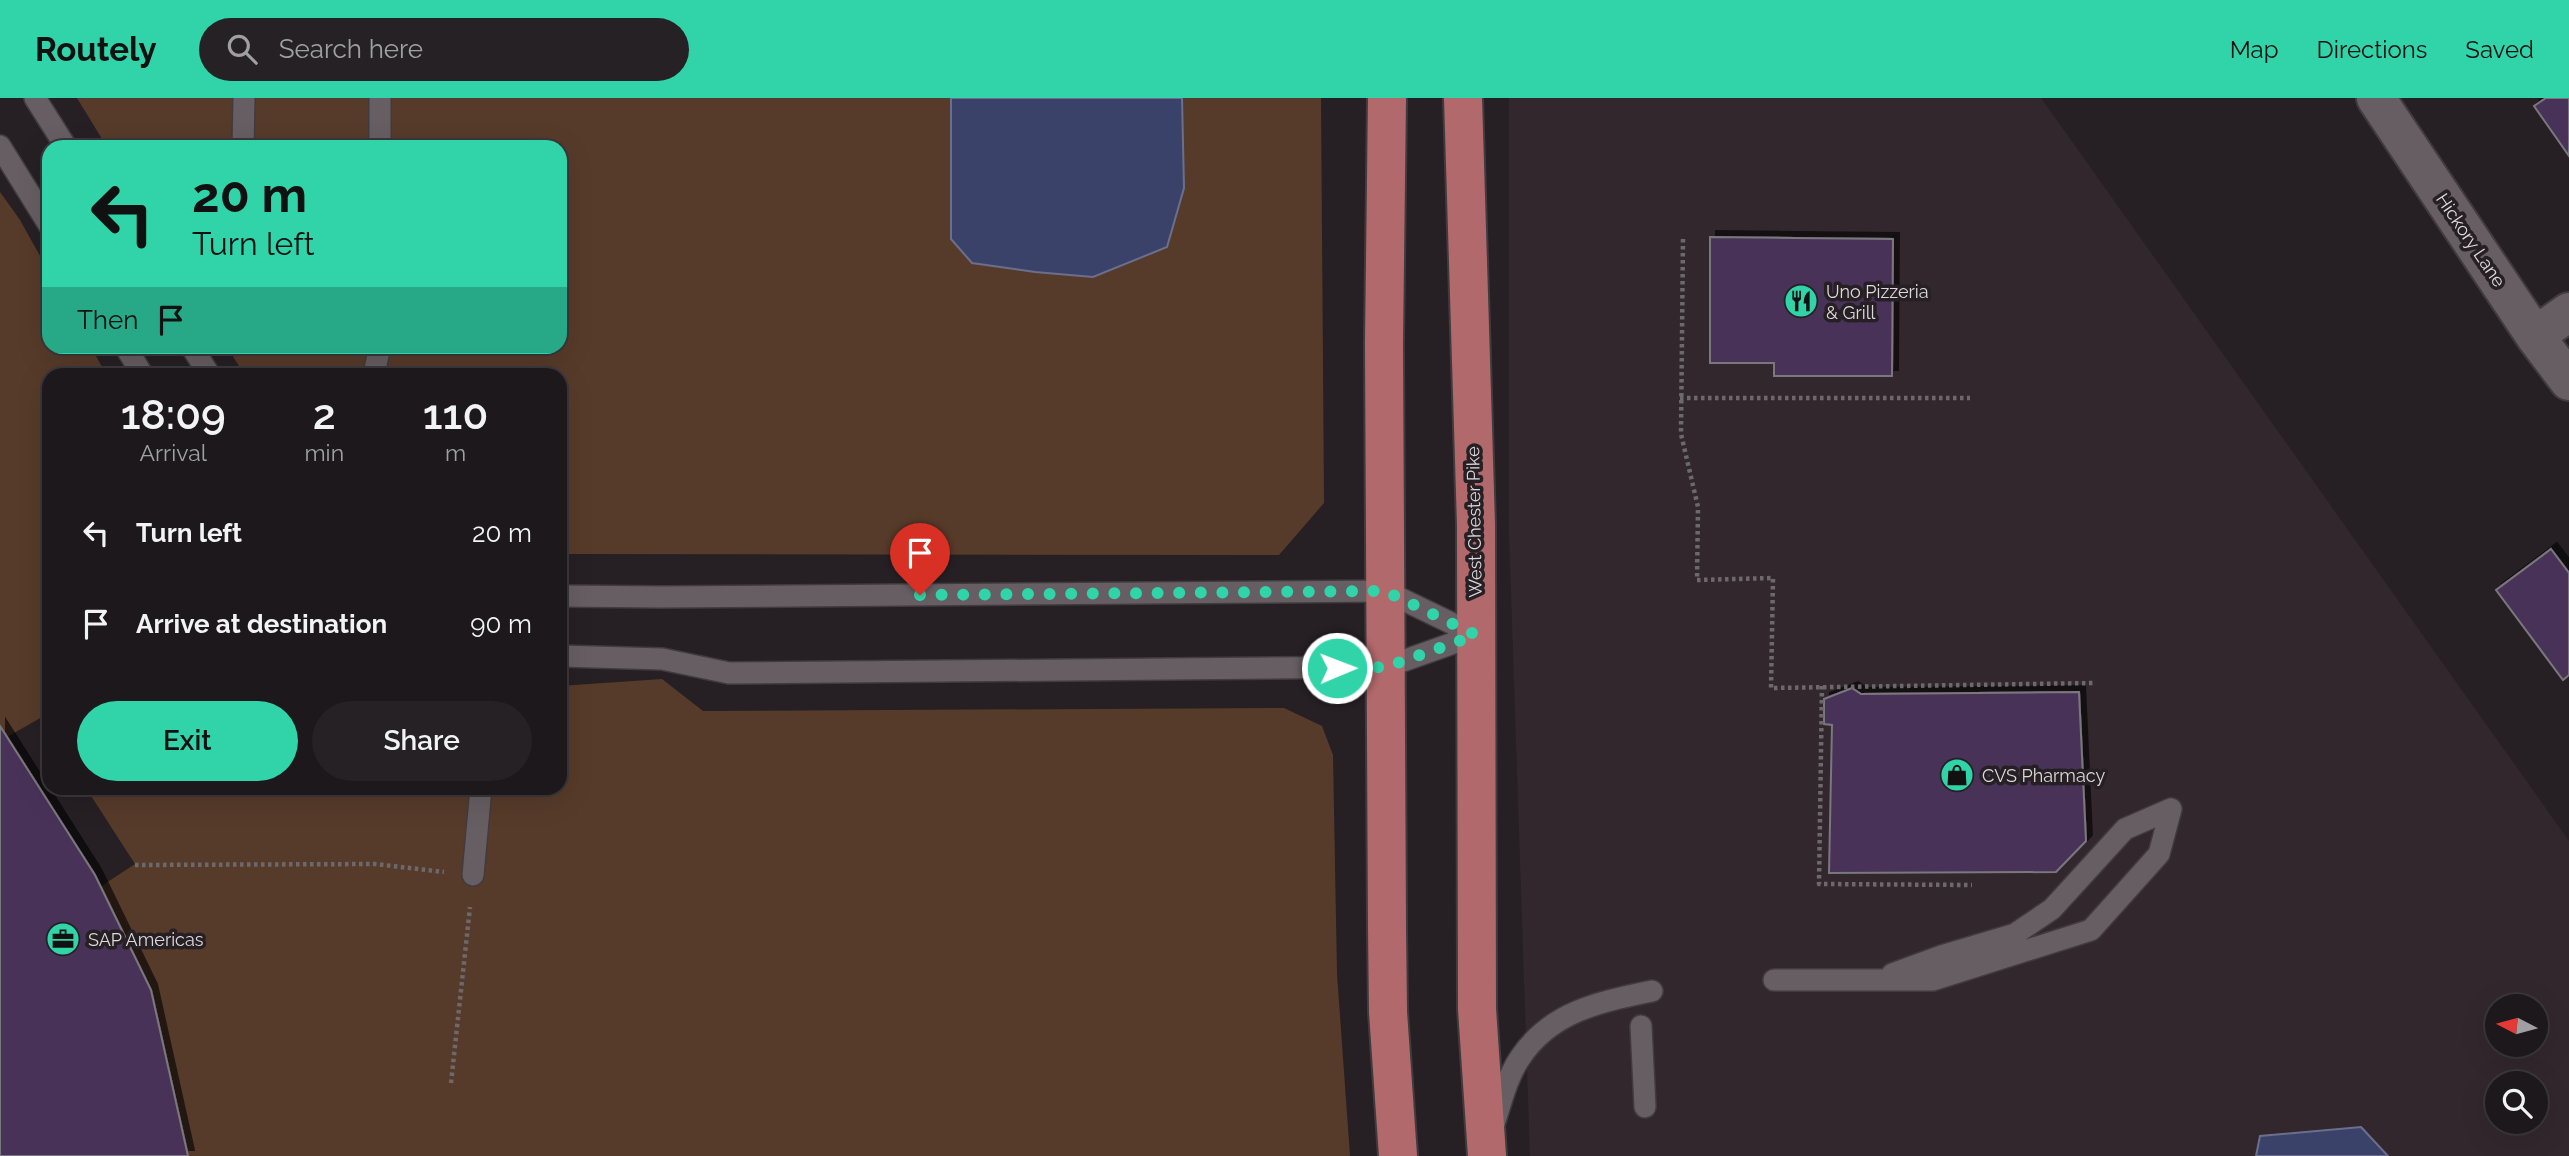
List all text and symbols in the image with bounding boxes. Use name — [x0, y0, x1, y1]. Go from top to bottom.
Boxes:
search box — [199, 18, 689, 81]
text: Routely — [35, 30, 157, 69]
icon: search — [223, 30, 261, 68]
text: Search here — [279, 34, 423, 64]
text: Map — [2230, 35, 2279, 64]
text: Directions — [2317, 35, 2427, 64]
text: Saved — [2465, 35, 2534, 64]
text: 20 m — [192, 166, 307, 223]
icon: left — [77, 168, 168, 259]
street label: Hickory Lane — [2432, 189, 2510, 291]
text: Turn left — [192, 225, 314, 262]
place label: Uno Pizzeria & Grill — [1826, 281, 1929, 323]
restaurant icon: Uno Pizzeria & Grill — [1782, 282, 1820, 320]
icon: arrive — [152, 301, 190, 339]
text: Then — [77, 305, 138, 335]
text: 18:09 — [121, 390, 226, 439]
text: 2 — [313, 390, 336, 439]
text: 110 — [423, 390, 488, 439]
text: Arrival — [140, 439, 207, 466]
text: min — [304, 439, 344, 466]
text: m — [445, 439, 466, 466]
street label: West Chester Pike — [1462, 446, 1486, 598]
icon: left — [77, 514, 115, 552]
text: Turn left — [136, 518, 242, 548]
text: 20 m — [472, 518, 532, 548]
pin — [890, 523, 950, 595]
icon: arrive — [901, 534, 939, 572]
icon: arrive — [77, 605, 115, 643]
text: Arrive at destination — [136, 609, 387, 639]
text: 90 m — [470, 609, 532, 639]
position arrow — [1300, 631, 1374, 705]
button: Exit — [77, 701, 298, 781]
button: Share — [312, 701, 532, 781]
shop icon: CVS Pharmacy — [1938, 756, 1976, 794]
place label: CVS Pharmacy — [1982, 765, 2105, 786]
office icon: SAP Americas — [44, 920, 82, 958]
place label: SAP Americas — [88, 929, 204, 950]
north arrow — [2485, 994, 2548, 1057]
map controls — [2485, 994, 2548, 1134]
button: search — [2485, 1071, 2548, 1134]

